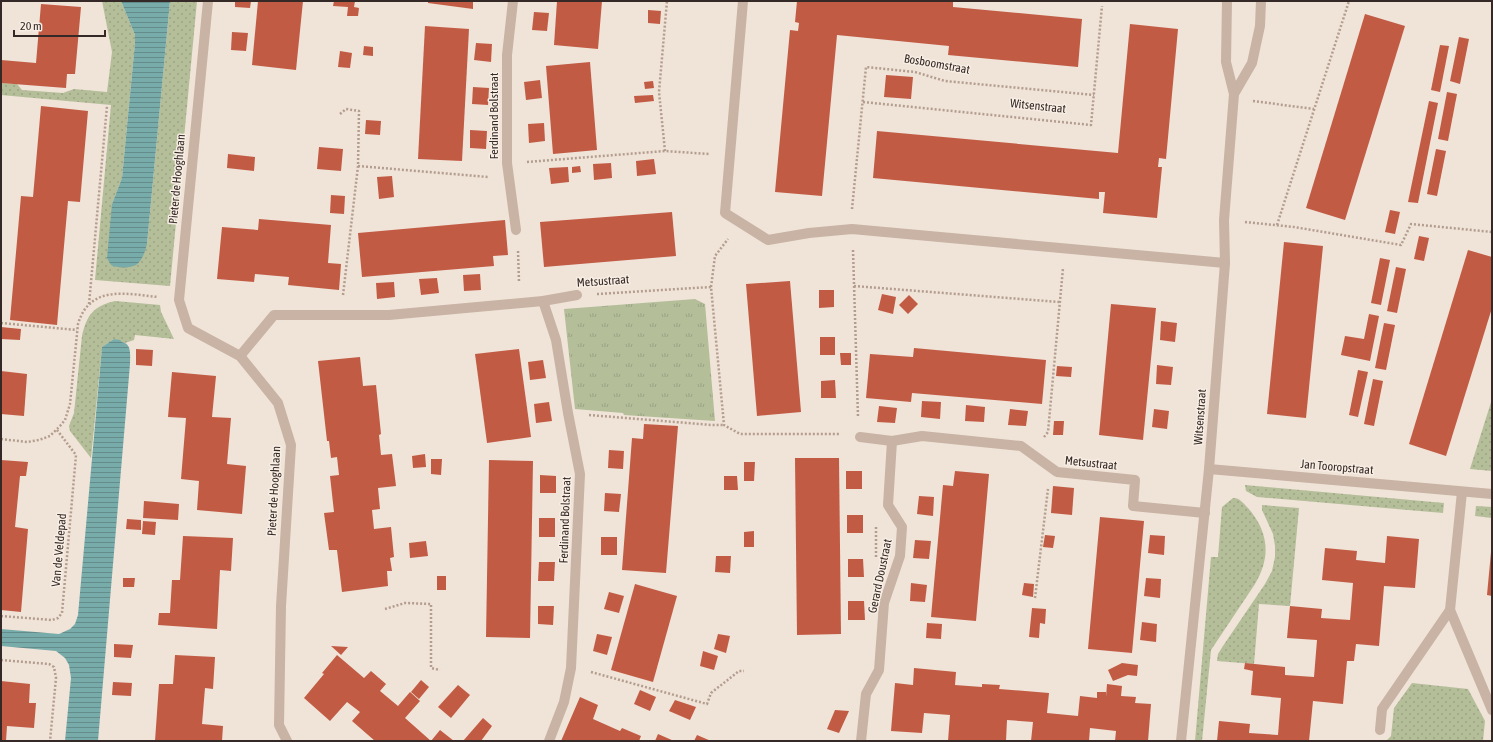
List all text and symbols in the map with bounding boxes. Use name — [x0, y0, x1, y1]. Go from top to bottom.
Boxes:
scale bar — [14, 12, 105, 38]
text: 20 m — [20, 19, 42, 33]
street label: Bosboomstraat — [903, 51, 972, 77]
street label: Ferdinand Bolstraat — [487, 72, 501, 159]
street label: Witsenstraat — [1009, 96, 1067, 116]
street label: Pieter de Hooghlaan — [166, 134, 188, 224]
street label: Metsustraat — [576, 272, 630, 290]
street label: Witsenstraat — [1191, 388, 1209, 445]
street label: Pieter de Hooghlaan — [265, 446, 283, 536]
street label: Metsustraat — [1064, 453, 1118, 473]
street label: Jan Tooropstraat — [1300, 457, 1375, 477]
street label: Ferdinand Bolstraat — [556, 476, 574, 564]
street label: Van de Veldepad — [49, 513, 69, 587]
street label: Gerard Doustraat — [865, 537, 895, 614]

